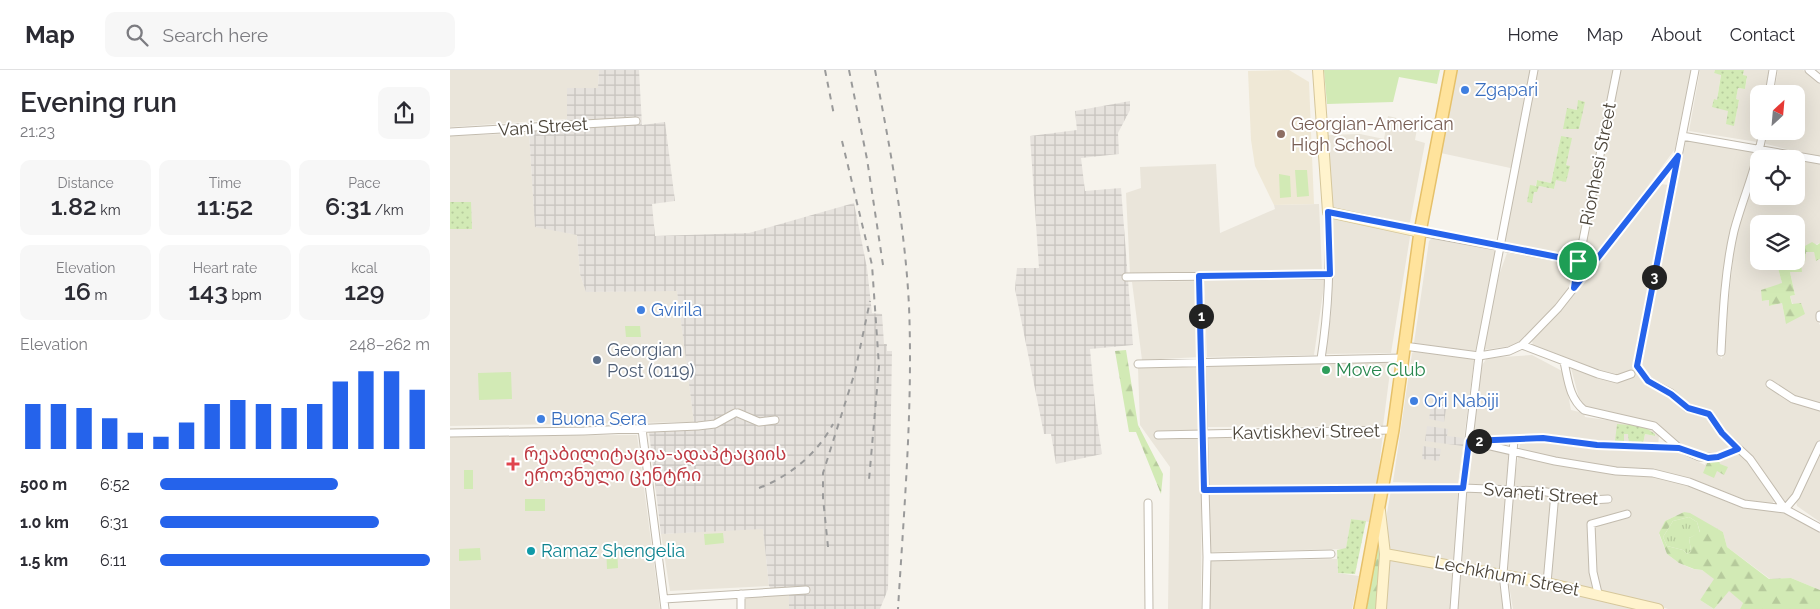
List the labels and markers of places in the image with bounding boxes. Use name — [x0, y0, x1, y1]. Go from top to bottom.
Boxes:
place label: Zgapari — [1475, 79, 1538, 100]
marker: Zgapari — [1459, 84, 1471, 96]
place label: Georgian-American High School — [1291, 113, 1454, 155]
marker: Georgian-American High School — [1275, 128, 1287, 140]
pin — [1557, 240, 1599, 282]
pin: 3 — [1642, 264, 1666, 290]
place label: Gvirila — [651, 299, 702, 320]
marker: Gvirila — [635, 304, 647, 316]
pin: 1 — [1188, 304, 1214, 328]
place label: Georgian Post (0119) — [607, 339, 695, 381]
marker: Georgian Post (0119) — [591, 354, 603, 366]
place label: Move Club — [1336, 359, 1425, 380]
marker: Move Club — [1320, 364, 1332, 376]
place label: Ori Nabiji — [1424, 390, 1499, 411]
marker: Ori Nabiji — [1408, 395, 1420, 407]
place label: Buona Sera — [551, 408, 647, 429]
marker: Buona Sera — [535, 413, 547, 425]
pin: 2 — [1466, 428, 1492, 454]
place label: რეაბილიტაცია-ადაპტაციის ეროვნული ცენტრი — [524, 443, 786, 486]
marker: რეაბილიტაცია-ადაპტაციის ეროვნული ცენტრი — [506, 457, 520, 471]
place label: Ramaz Shengelia — [541, 540, 685, 561]
marker: Ramaz Shengelia — [525, 545, 537, 557]

